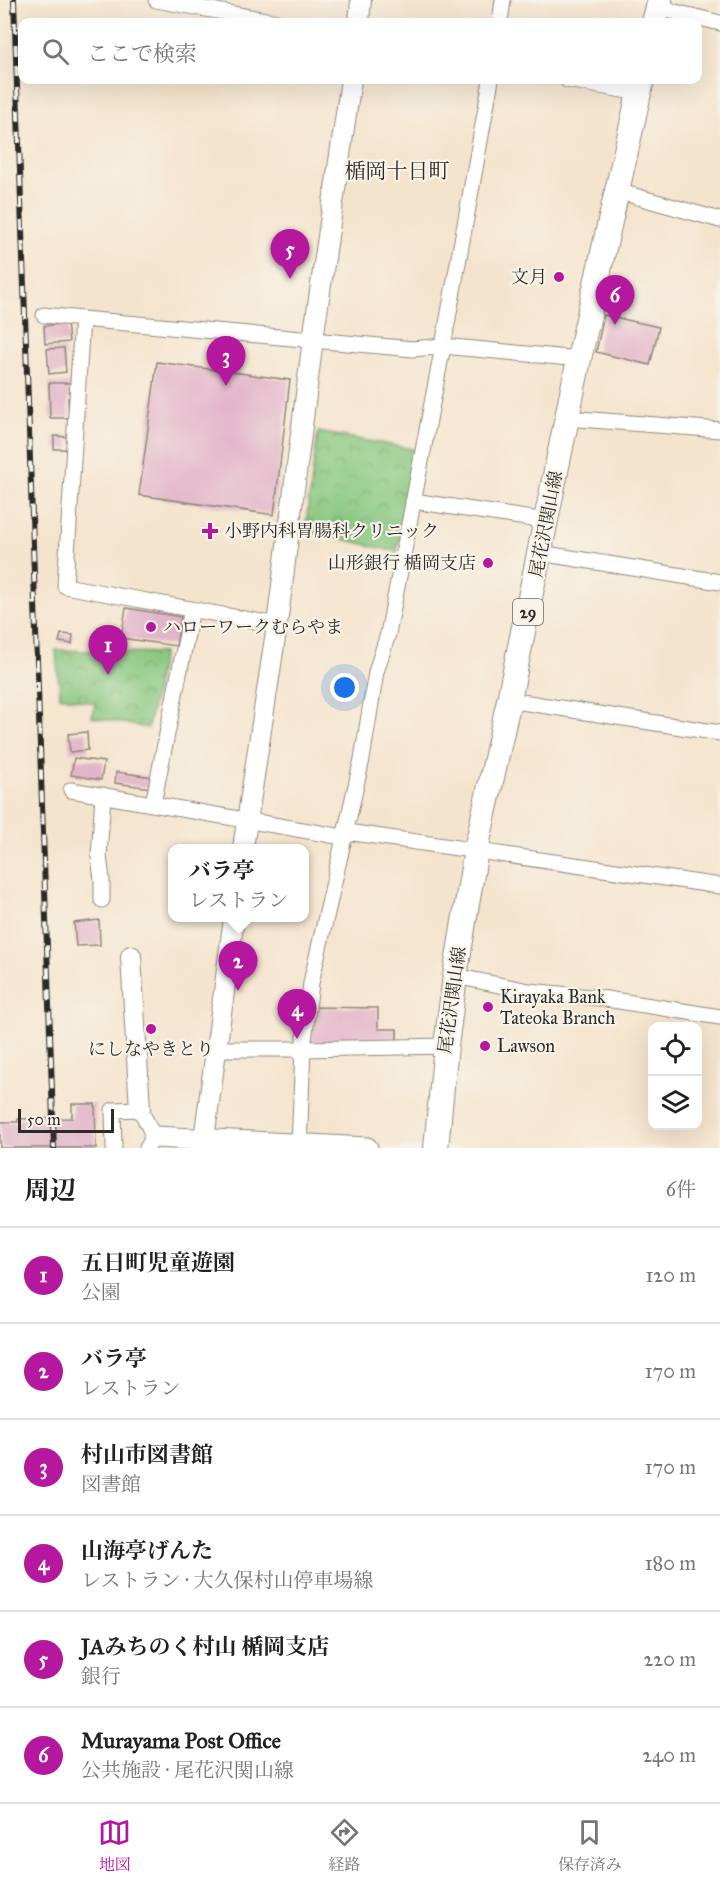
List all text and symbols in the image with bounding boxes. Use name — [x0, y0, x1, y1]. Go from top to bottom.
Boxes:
search box — [18, 18, 702, 84]
icon: search — [39, 35, 72, 68]
text: ここで検索 — [87, 40, 197, 67]
district label: 楯岡十日町 — [345, 158, 450, 184]
pin: 5 — [270, 230, 310, 279]
place label: 文月 — [511, 266, 547, 288]
marker: 文月 — [552, 270, 566, 284]
pin: 6 — [596, 276, 634, 325]
pin: 3 — [206, 336, 246, 386]
street label: 尾花沢関山線 — [525, 469, 567, 579]
place label: 小野内科胃腸科クリニック — [224, 520, 439, 542]
marker: 小野内科胃腸科クリニック — [201, 522, 219, 540]
place label: 山形銀行 楯岡支店 — [328, 552, 476, 574]
marker: 山形銀行 楯岡支店 — [481, 556, 495, 570]
road number: 29 — [513, 599, 543, 625]
place label: ハローワークむらやま — [163, 616, 343, 638]
marker: ハローワークむらやま — [144, 620, 158, 634]
pin: 1 — [88, 626, 128, 675]
your location — [330, 673, 359, 702]
popup — [168, 844, 309, 922]
text: バラ亭 — [189, 857, 255, 884]
text: レストラン — [189, 888, 288, 912]
pin: 2 — [218, 942, 258, 991]
street label: 尾花沢関山線 — [434, 945, 470, 1055]
place label: Kirayaka Bank Tateoka Branch — [500, 986, 615, 1029]
pin: 4 — [278, 990, 316, 1039]
marker: Kirayaka Bank Tateoka Branch — [481, 1000, 495, 1014]
marker: にしなやきとり — [144, 1022, 158, 1036]
map controls — [648, 1022, 702, 1130]
button: locate — [648, 1022, 702, 1076]
place label: Lawson — [497, 1035, 555, 1057]
place label: にしなやきとり — [88, 1038, 214, 1060]
marker: Lawson — [478, 1039, 492, 1053]
button: layers — [648, 1076, 702, 1130]
scale bar — [18, 1106, 114, 1134]
text: 50 m — [27, 1110, 61, 1129]
text: 周辺 — [24, 1174, 76, 1206]
text: 6件 — [666, 1177, 696, 1201]
text: 五日町児童遊園 — [81, 1249, 235, 1276]
text: 1 — [40, 1263, 47, 1287]
text: 120 m — [645, 1263, 696, 1287]
text: 公園 — [81, 1280, 121, 1304]
text: バラ亭 — [81, 1345, 147, 1372]
text: 2 — [39, 1359, 48, 1383]
text: 170 m — [645, 1359, 696, 1383]
text: レストラン — [81, 1376, 180, 1400]
text: 村山市図書館 — [81, 1441, 213, 1468]
text: 3 — [40, 1455, 48, 1479]
text: 170 m — [645, 1455, 696, 1479]
text: 図書館 — [81, 1472, 141, 1496]
text: 山海亭げんた — [81, 1537, 213, 1564]
text: 4 — [38, 1551, 49, 1575]
text: 180 m — [645, 1551, 696, 1575]
text: レストラン · 大久保村山停車場線 — [81, 1568, 373, 1592]
text: JAみちのく村山 楯岡支店 — [81, 1633, 329, 1660]
text: 5 — [39, 1647, 48, 1671]
text: 220 m — [644, 1647, 696, 1671]
text: 銀行 — [81, 1664, 121, 1688]
text: Murayama Post Office — [81, 1727, 281, 1754]
text: 6 — [38, 1743, 49, 1767]
text: 240 m — [642, 1743, 696, 1767]
text: 公共施設 · 尾花沢関山線 — [81, 1758, 294, 1782]
tab: 地図 — [98, 1816, 131, 1875]
tab: 経路 — [328, 1816, 361, 1875]
tab: 保存済み — [558, 1816, 622, 1875]

